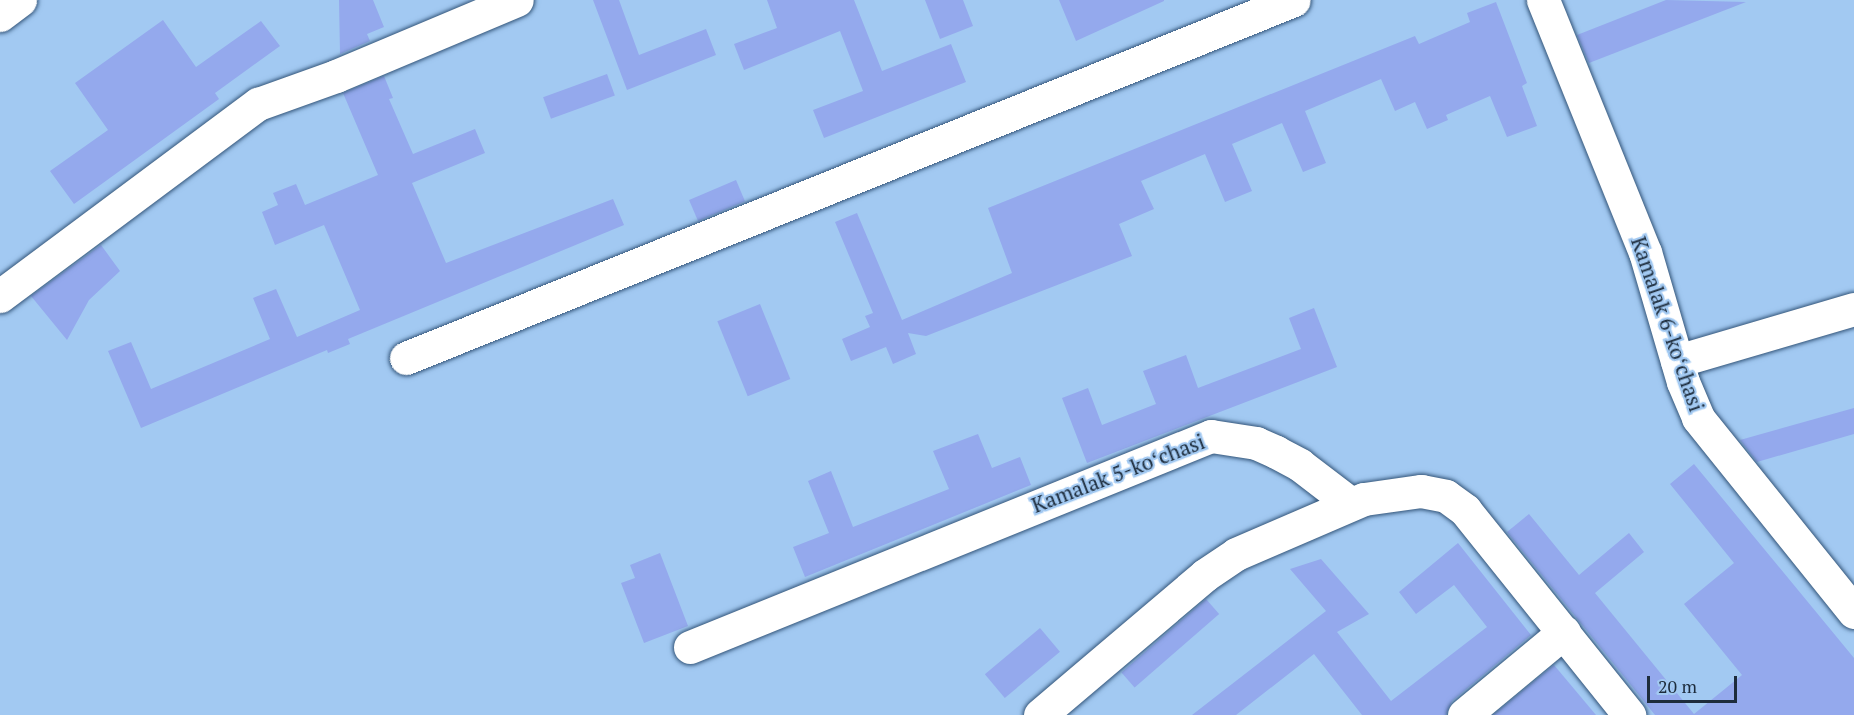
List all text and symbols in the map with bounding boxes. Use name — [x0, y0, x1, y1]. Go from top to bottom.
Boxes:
street label: Kamalak 6-koʻchasi — [1626, 233, 1710, 415]
street label: Kamalak 5-koʻchasi — [1028, 428, 1208, 518]
scale bar — [1650, 664, 1740, 702]
text: 20 m — [1658, 674, 1697, 698]

